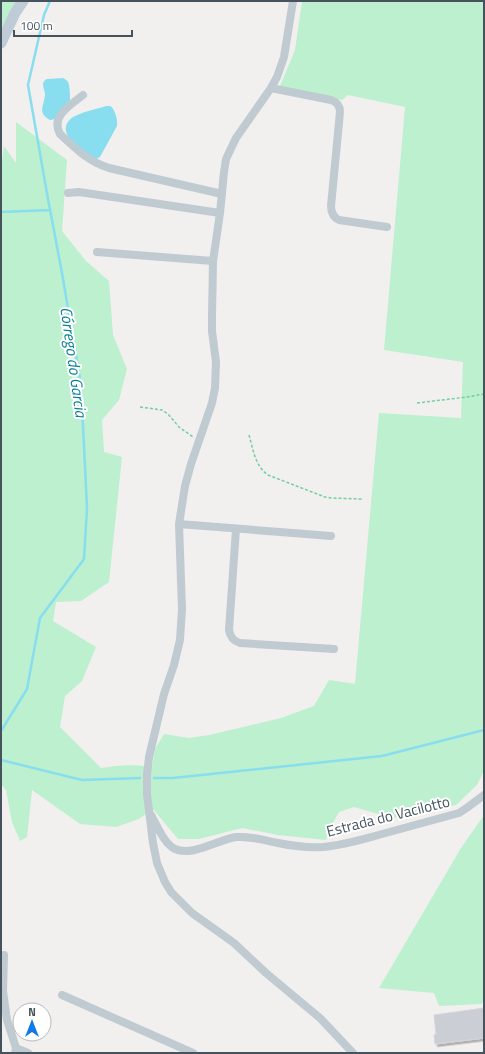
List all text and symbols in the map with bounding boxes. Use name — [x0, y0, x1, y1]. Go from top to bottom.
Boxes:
scale bar — [14, 12, 132, 38]
text: 100 m — [20, 16, 53, 35]
water label: Córrego do Garcia — [54, 305, 94, 420]
street label: Estrada do Vacilotto — [324, 790, 452, 842]
north arrow — [12, 1002, 52, 1042]
text: N — [28, 1004, 36, 1020]

